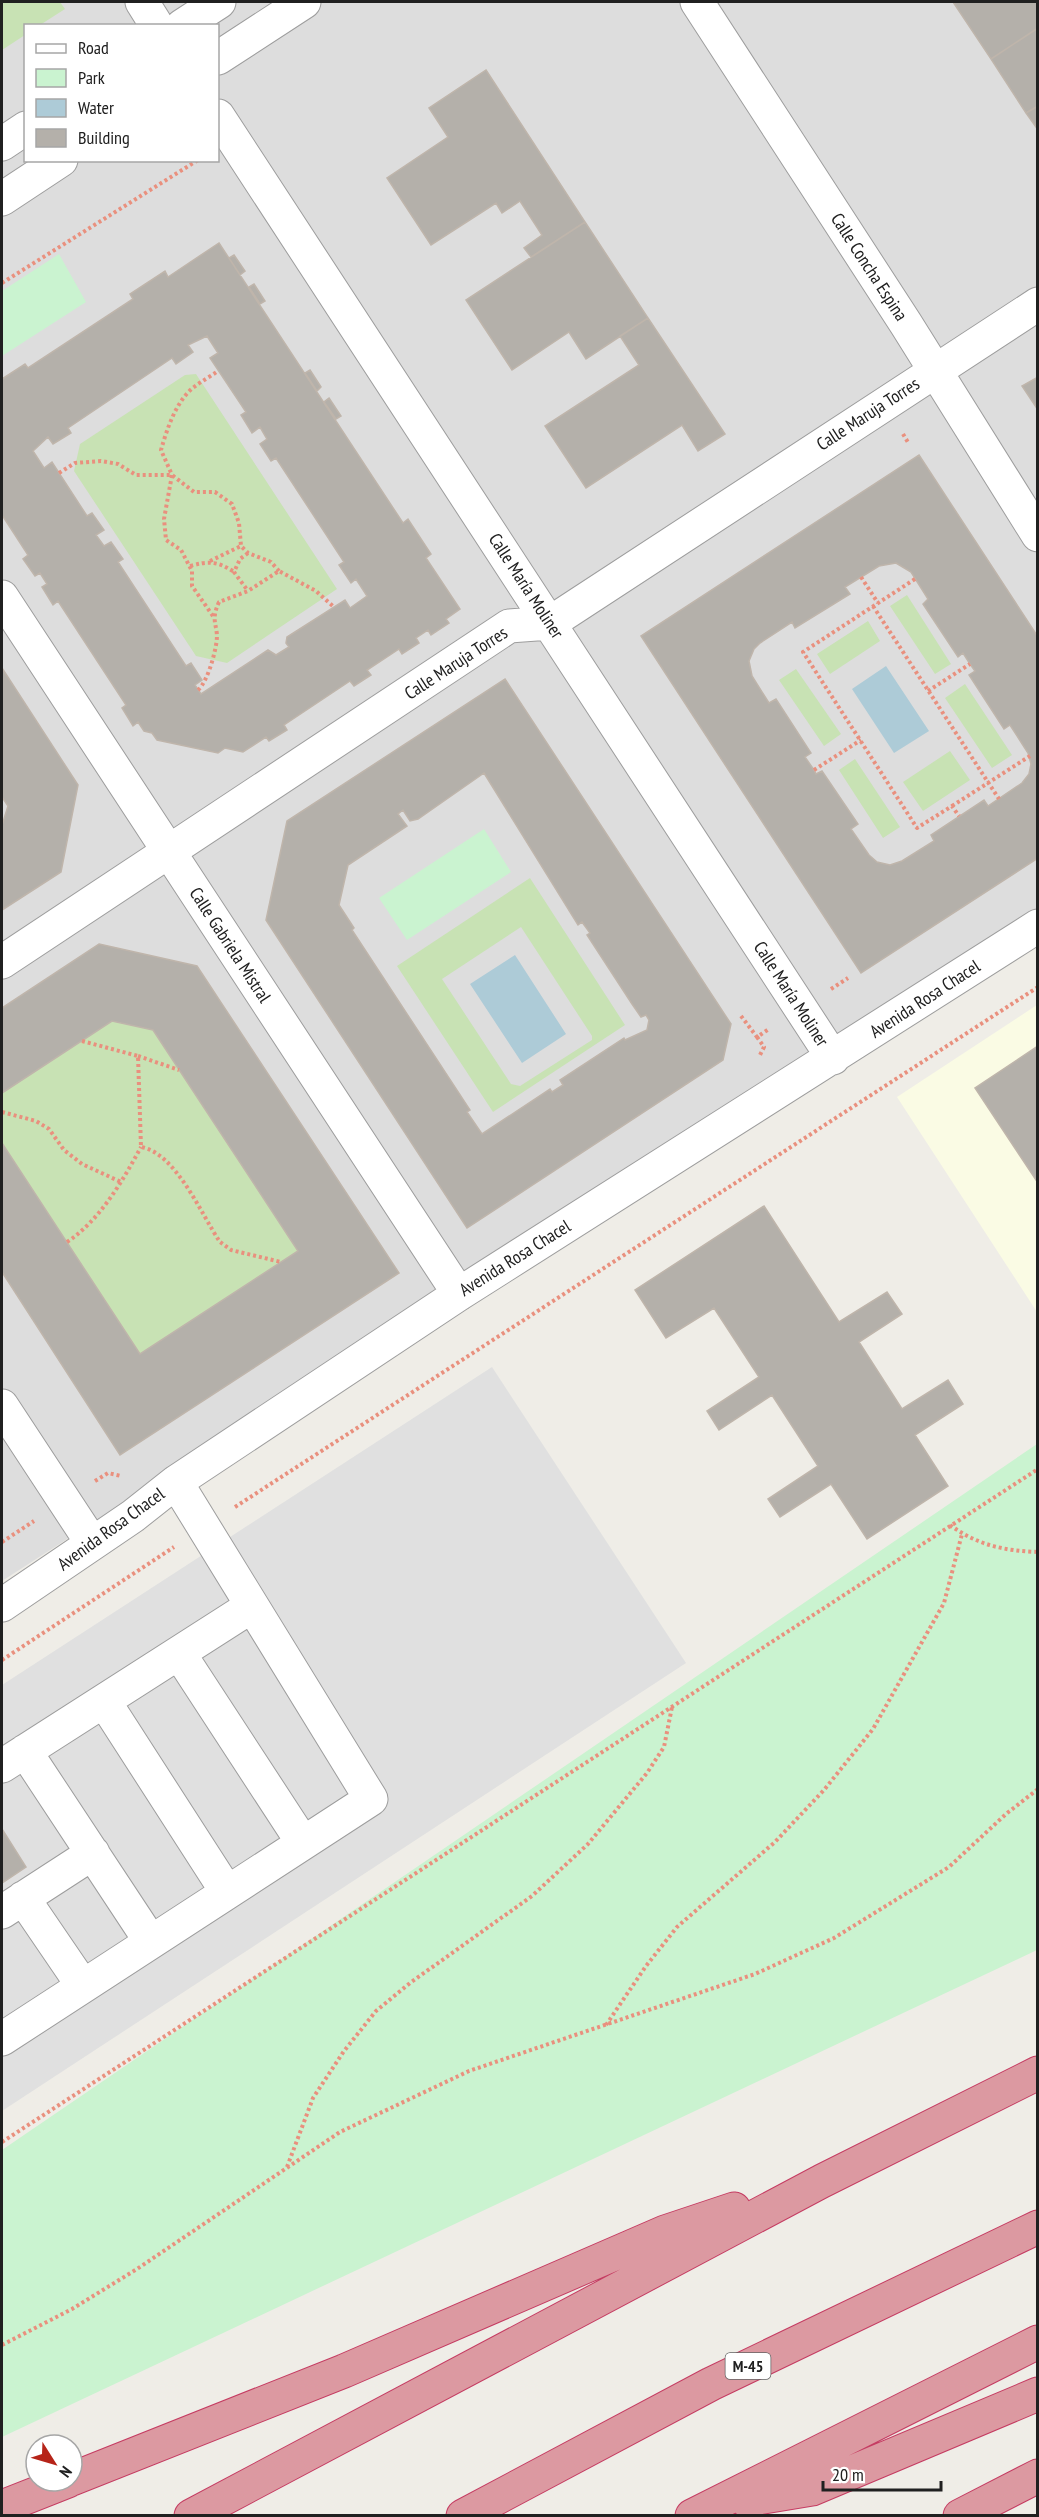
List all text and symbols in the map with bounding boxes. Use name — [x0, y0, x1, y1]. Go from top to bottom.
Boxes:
legend — [24, 24, 219, 162]
text: Road — [78, 36, 109, 59]
text: Park — [78, 66, 105, 89]
text: Water — [78, 96, 114, 119]
text: Building — [78, 126, 130, 149]
street label: Calle Concha Espina — [826, 208, 913, 325]
street label: Calle Maruja Torres — [812, 372, 923, 455]
street label: Calle María Moliner — [484, 529, 569, 643]
street label: Calle Maruja Torres — [400, 621, 511, 704]
street label: Calle Gabriela Mistral — [185, 883, 277, 1007]
street label: Calle María Moliner — [749, 937, 834, 1051]
street label: Avenida Rosa Chacel — [865, 954, 985, 1043]
street label: Avenida Rosa Chacel — [455, 1214, 575, 1301]
street label: Avenida Rosa Chacel — [53, 1482, 169, 1575]
road number: M-45 — [726, 2353, 771, 2379]
north arrow — [24, 2433, 84, 2493]
scale bar — [823, 2454, 942, 2492]
text: N — [55, 2463, 77, 2481]
text: 20 m — [832, 2463, 864, 2486]

